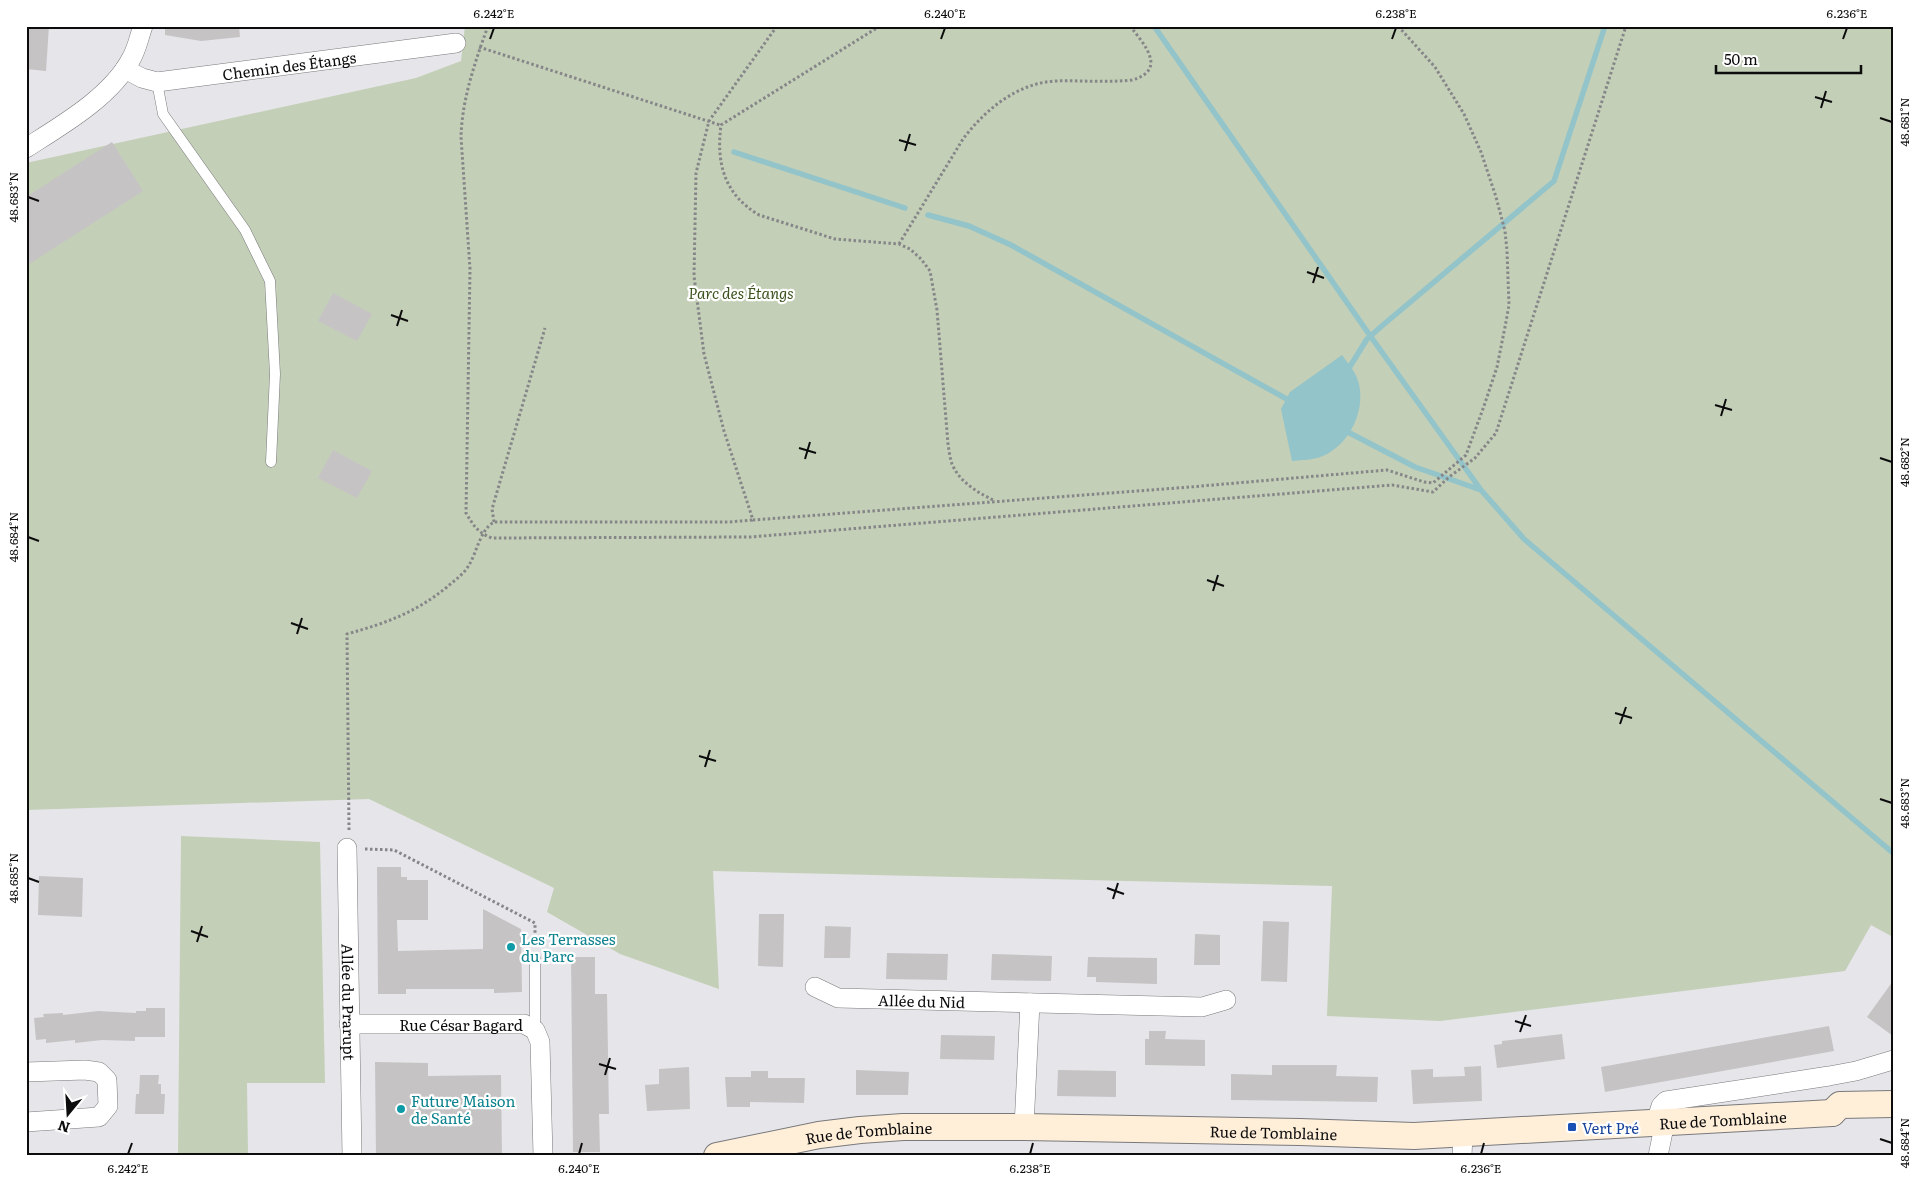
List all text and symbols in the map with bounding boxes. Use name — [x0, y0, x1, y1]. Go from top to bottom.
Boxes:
text: 6.242°E — [474, 4, 515, 22]
text: 6.240°E — [924, 4, 966, 22]
text: 6.238°E — [1375, 4, 1417, 22]
text: 6.236°E — [1826, 4, 1868, 22]
scale bar — [1716, 42, 1862, 74]
street label: Chemin des Étangs — [221, 45, 358, 85]
text: 50 m — [1724, 47, 1758, 70]
text: 48.681°N — [1895, 97, 1913, 147]
text: 48.683°N — [4, 172, 22, 222]
park label: Parc des Étangs — [688, 281, 794, 304]
text: 48.682°N — [1895, 437, 1913, 487]
text: 48.684°N — [4, 512, 22, 562]
text: 48.683°N — [1895, 778, 1913, 828]
text: 48.685°N — [4, 853, 22, 903]
place label: Les Terrasses du Parc — [521, 927, 616, 967]
marker: Les Terrasses du Parc — [505, 941, 517, 953]
street label: Allée du Prarupt — [337, 943, 362, 1061]
street label: Allée du Nid — [878, 987, 965, 1013]
street label: Rue César Bagard — [399, 1013, 523, 1036]
place label: Future Maison de Santé — [411, 1089, 515, 1129]
north arrow — [42, 1090, 92, 1140]
marker: Future Maison de Santé — [395, 1103, 407, 1115]
street label: Rue de Tomblaine — [1658, 1104, 1788, 1134]
text: N — [55, 1116, 72, 1139]
street label: Rue de Tomblaine — [803, 1116, 933, 1149]
place label: Vert Pré — [1582, 1116, 1639, 1139]
text: 48.684°N — [1895, 1118, 1913, 1168]
street label: Rue de Tomblaine — [1209, 1119, 1338, 1145]
marker: Vert Pré — [1566, 1121, 1578, 1133]
text: 6.242°E — [108, 1159, 149, 1177]
text: 6.240°E — [558, 1159, 600, 1177]
text: 6.238°E — [1009, 1159, 1051, 1177]
text: 6.236°E — [1460, 1159, 1502, 1177]

